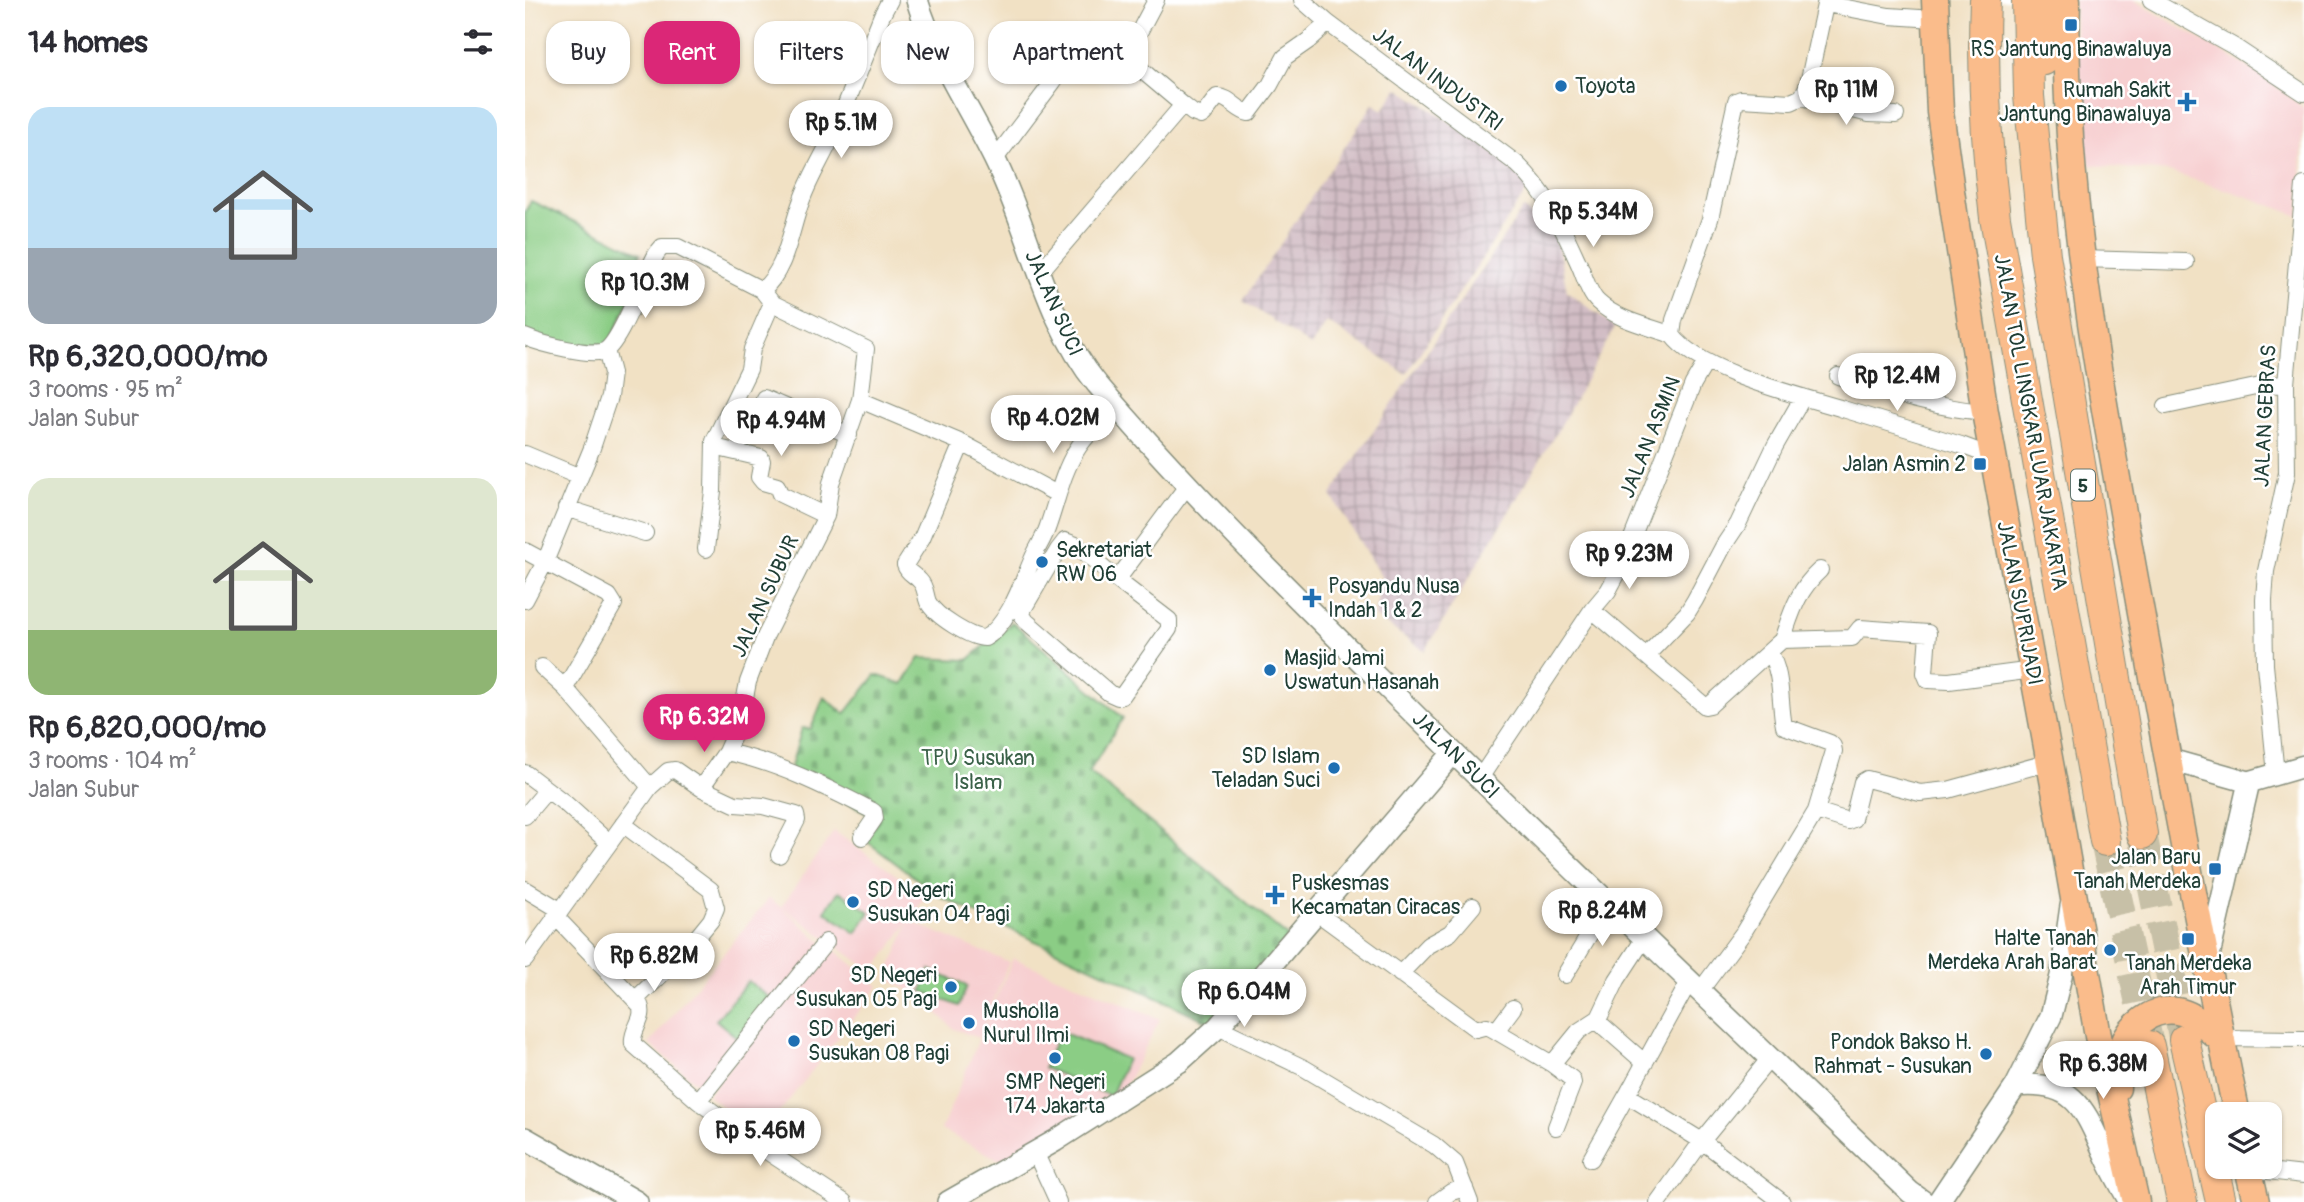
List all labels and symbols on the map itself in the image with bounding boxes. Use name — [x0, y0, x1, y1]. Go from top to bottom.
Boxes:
marker: RS Jantung Binawaluya — [2063, 17, 2079, 33]
street label: JALAN INDUSTRI — [1367, 21, 1509, 137]
place label: RS Jantung Binawaluya — [1970, 36, 2172, 63]
pin: Rp 11M — [1789, 68, 1903, 127]
place label: Toyota — [1575, 73, 1635, 100]
place label: Rumah Sakit Jantung Binawaluya — [1999, 77, 2172, 128]
marker: Toyota — [1553, 78, 1569, 94]
marker: Rumah Sakit Jantung Binawaluya — [2177, 92, 2197, 112]
pin: Rp 5.1M — [776, 100, 906, 160]
pin: Rp 5.34M — [1521, 190, 1665, 249]
street label: JALAN SUCI — [1018, 246, 1089, 360]
street label: JALAN TOL LINGKAR LUAR JAKARTA — [1988, 252, 2073, 592]
pin: Rp 10.3M — [573, 260, 717, 320]
street label: JALAN GEBRAS — [2248, 344, 2283, 488]
pin: Rp 12.4M — [1825, 354, 1969, 413]
street label: JALAN ASMIN — [1614, 372, 1687, 502]
pin: Rp 4.02M — [981, 396, 1125, 455]
pin: Rp 4.94M — [709, 398, 853, 458]
place label: Jalan Asmin 2 — [1842, 451, 1966, 478]
marker: Jalan Asmin 2 — [1972, 456, 1988, 472]
road number: 5 — [2071, 470, 2095, 500]
street label: JALAN SUPRIJADI — [1990, 519, 2049, 687]
street label: JALAN SUBUR — [725, 531, 806, 662]
pin: Rp 9.23M — [1557, 532, 1701, 591]
place label: Sekretariat RW 06 — [1056, 537, 1152, 588]
marker: Sekretariat RW 06 — [1034, 554, 1050, 570]
place label: Posyandu Nusa Indah 1 & 2 — [1328, 573, 1460, 624]
marker: Posyandu Nusa Indah 1 & 2 — [1302, 588, 1322, 608]
place label: Masjid Jami Uswatun Hasanah — [1284, 645, 1439, 696]
marker: Masjid Jami Uswatun Hasanah — [1262, 662, 1278, 678]
pin: Rp 6.32M — [632, 694, 776, 754]
street label: JALAN SUCI — [1406, 706, 1505, 805]
place label: SD Islam Teladan Suci — [1211, 743, 1320, 794]
park label: TPU Susukan Islam — [921, 745, 1035, 796]
marker: SD Islam Teladan Suci — [1326, 760, 1342, 776]
place label: Jalan Baru Tanah Merdeka — [2073, 844, 2201, 895]
marker: Jalan Baru Tanah Merdeka — [2207, 861, 2223, 877]
place label: Puskesmas Kecamatan Ciracas — [1291, 870, 1461, 921]
place label: SD Negeri Susukan 04 Pagi — [867, 877, 1010, 928]
marker: Puskesmas Kecamatan Ciracas — [1265, 885, 1285, 905]
pin: Rp 8.24M — [1530, 888, 1674, 948]
marker: SD Negeri Susukan 04 Pagi — [845, 894, 861, 910]
place label: Halte Tanah Merdeka Arah Barat — [1927, 925, 2097, 976]
marker: Tanah Merdeka Arah Timur — [2180, 931, 2196, 947]
pin: Rp 6.82M — [582, 934, 726, 993]
marker: Halte Tanah Merdeka Arah Barat — [2102, 942, 2118, 958]
place label: Tanah Merdeka Arah Timur — [2124, 950, 2252, 1001]
place label: SD Negeri Susukan 05 Pagi — [795, 962, 937, 1013]
pin: Rp 6.04M — [1172, 970, 1316, 1029]
marker: SD Negeri Susukan 05 Pagi — [943, 979, 959, 995]
place label: Musholla Nurul Ilmi — [983, 998, 1069, 1049]
marker: Musholla Nurul Ilmi — [961, 1015, 977, 1031]
place label: SD Negeri Susukan 08 Pagi — [808, 1016, 949, 1067]
place label: Pondok Bakso H. Rahmat - Susukan — [1814, 1029, 1972, 1080]
marker: SD Negeri Susukan 08 Pagi — [786, 1033, 802, 1049]
pin: Rp 6.38M — [2031, 1042, 2175, 1101]
marker: Pondok Bakso H. Rahmat - Susukan — [1978, 1046, 1994, 1062]
marker: SMP Negeri 174 Jakarta — [1047, 1050, 1063, 1066]
place label: SMP Negeri 174 Jakarta — [1005, 1069, 1105, 1120]
pin: Rp 5.46M — [688, 1108, 832, 1168]

